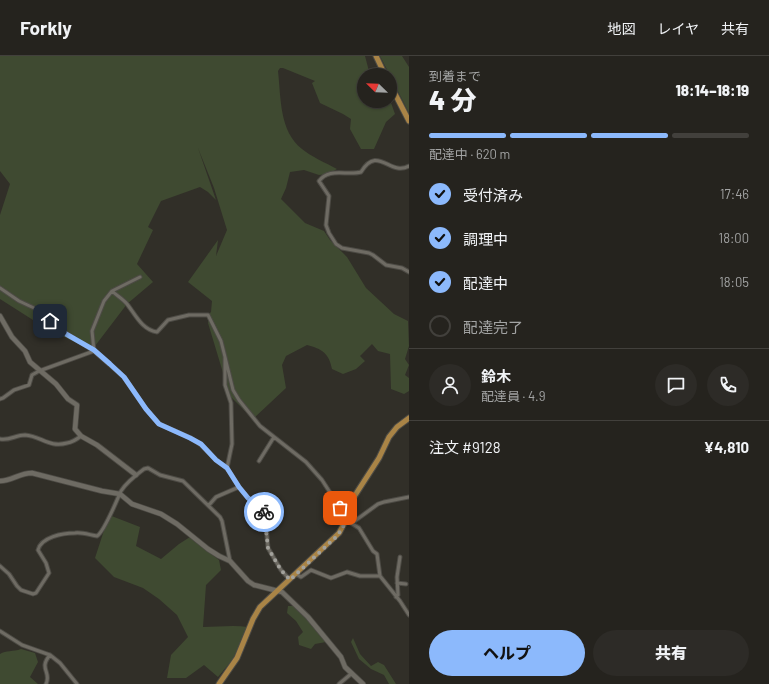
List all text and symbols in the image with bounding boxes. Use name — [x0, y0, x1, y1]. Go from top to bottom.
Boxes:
text: Forkly — [20, 16, 72, 39]
text: 地図 — [607, 20, 635, 37]
text: レイヤ — [657, 20, 699, 37]
text: 共有 — [721, 20, 749, 37]
north arrow — [357, 68, 397, 108]
map controls — [357, 68, 397, 108]
text: 到着まで — [429, 68, 481, 84]
text: 18:14–18:19 — [675, 81, 749, 99]
text: 4 分 — [429, 84, 476, 115]
text: 配達中 · 620 m — [429, 146, 510, 162]
icon: check — [429, 183, 451, 205]
text: 受付済み — [463, 186, 523, 204]
text: 17:46 — [720, 186, 749, 202]
icon: check — [429, 227, 451, 249]
text: 調理中 — [463, 230, 508, 248]
text: 18:00 — [719, 230, 749, 246]
icon: check — [429, 271, 451, 293]
text: 配達中 — [463, 274, 508, 292]
text: 18:05 — [719, 274, 749, 290]
pin — [33, 304, 67, 338]
icon: home — [39, 310, 61, 332]
text: 配達完了 — [463, 318, 523, 336]
button: person — [429, 364, 471, 406]
button: chat — [655, 364, 697, 406]
button: phone — [707, 364, 749, 406]
text: 鈴木 — [481, 367, 511, 385]
text: 配達員 · 4.9 — [481, 388, 545, 404]
text: 注文 #9128 — [429, 438, 501, 456]
text: ¥4,810 — [704, 438, 749, 456]
pin — [323, 491, 357, 525]
courier — [244, 492, 284, 532]
icon: bag — [329, 497, 351, 519]
icon: bike — [253, 501, 275, 523]
button: ヘルプ — [429, 630, 585, 676]
button: 共有 — [593, 630, 749, 676]

